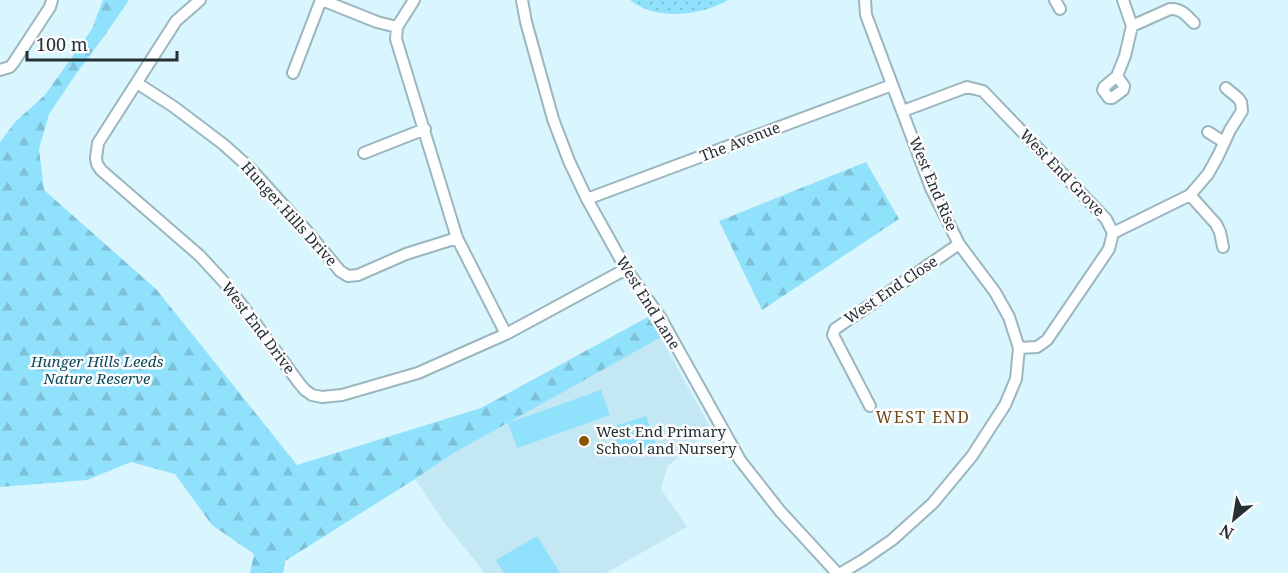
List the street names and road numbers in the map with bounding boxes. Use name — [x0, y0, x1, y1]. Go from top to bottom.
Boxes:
street label: The Avenue — [697, 117, 783, 166]
street label: West End Grove — [1016, 124, 1110, 220]
street label: West End Rise — [905, 134, 963, 234]
street label: Hunger Hills Drive — [237, 157, 342, 270]
street label: West End Close — [840, 251, 941, 328]
street label: West End Lane — [612, 252, 686, 353]
street label: West End Drive — [218, 277, 300, 377]

